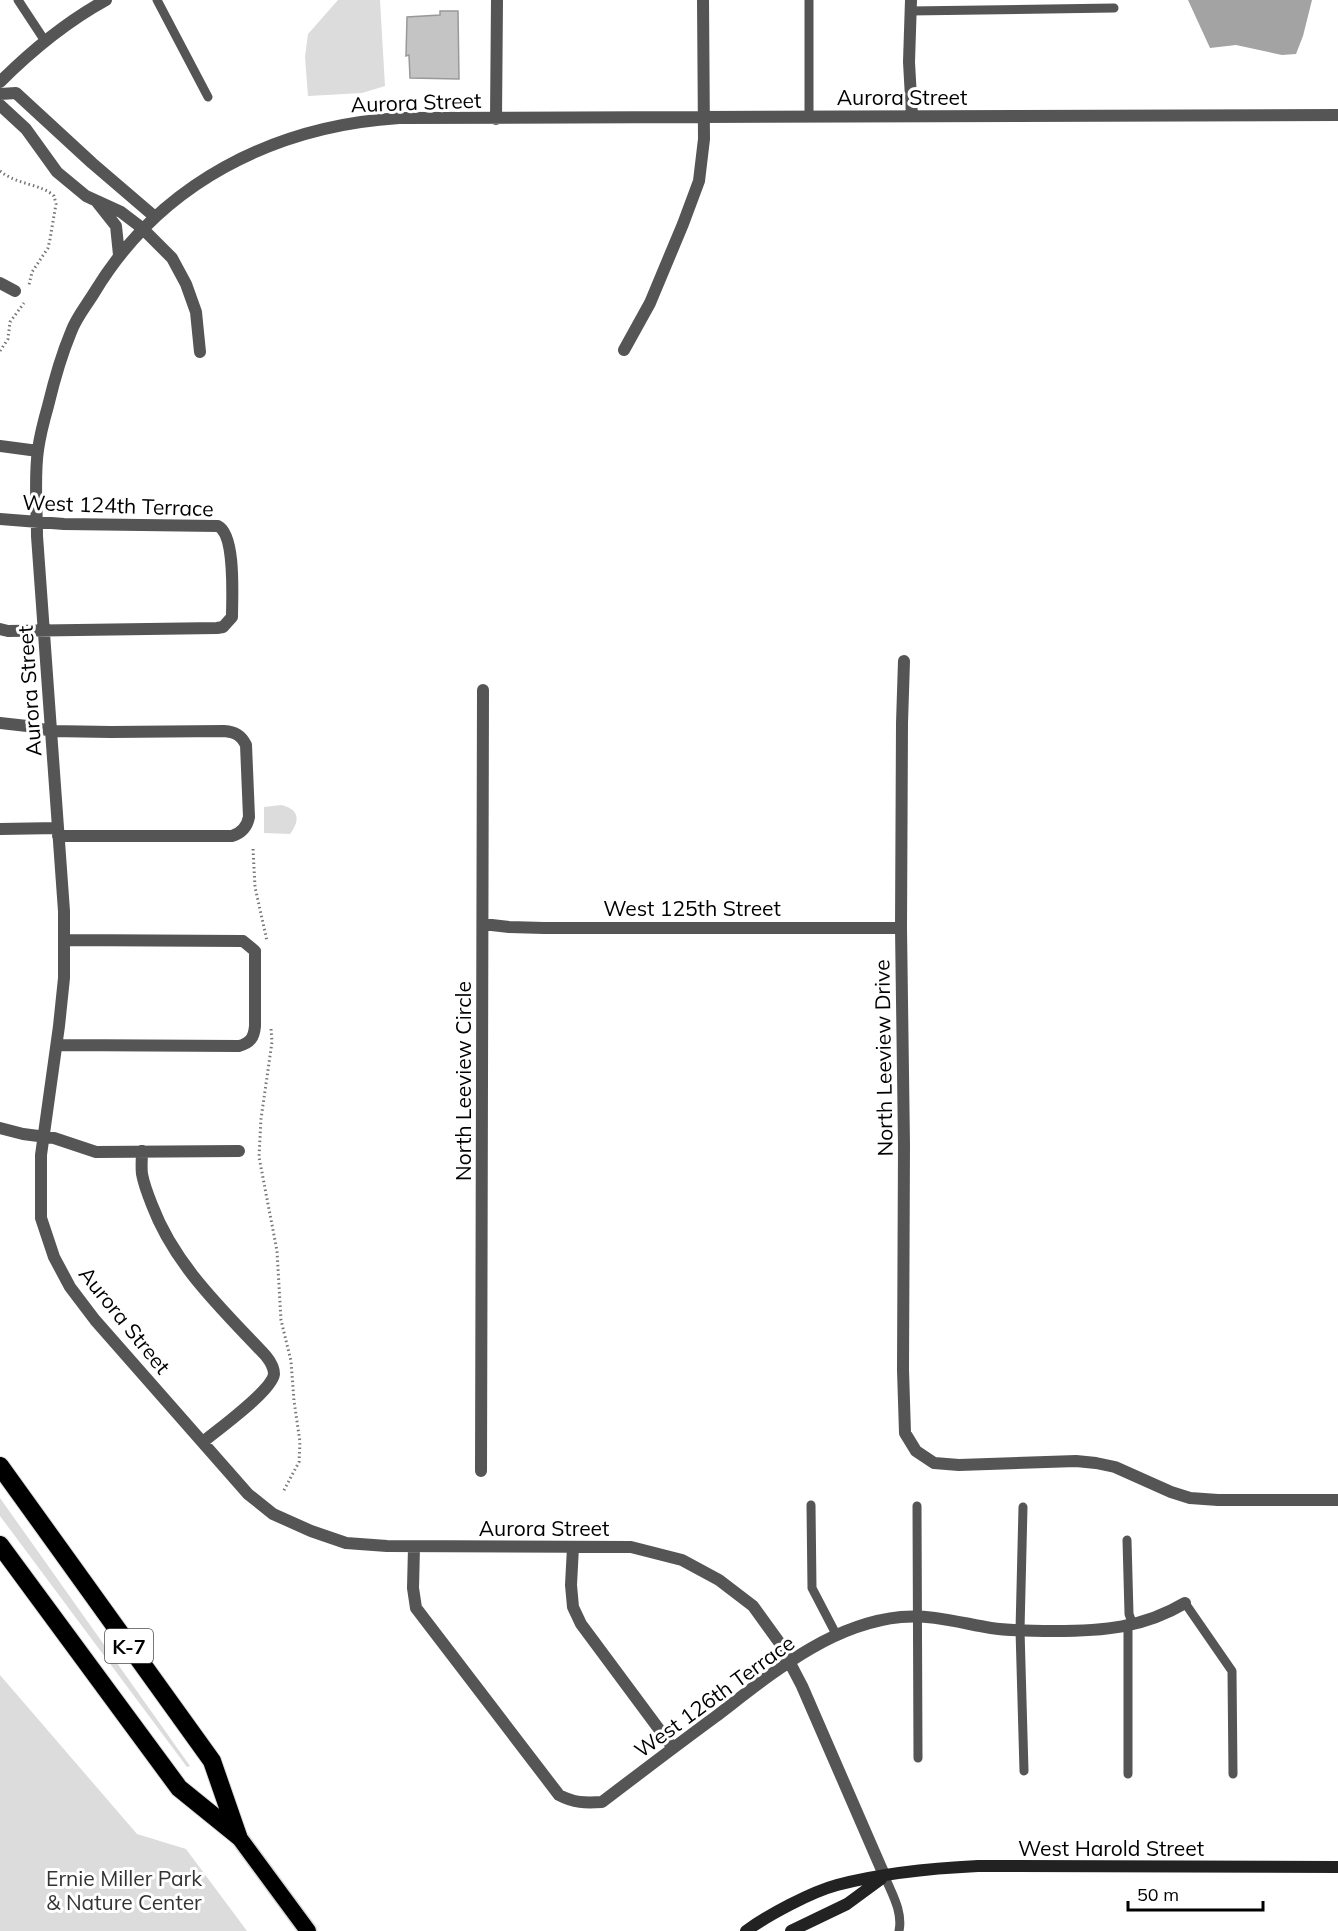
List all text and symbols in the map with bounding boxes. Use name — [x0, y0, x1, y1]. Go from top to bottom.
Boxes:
street label: Aurora Street — [837, 84, 967, 110]
street label: Aurora Street — [350, 87, 482, 117]
street label: West 124th Terrace — [22, 489, 214, 521]
street label: Aurora Street — [11, 625, 47, 757]
street label: West 125th Street — [603, 895, 781, 921]
street label: North Leeview Drive — [868, 959, 898, 1157]
street label: North Leeview Circle — [450, 981, 476, 1181]
street label: Aurora Street — [74, 1261, 176, 1379]
street label: Aurora Street — [479, 1515, 609, 1541]
road number: K-7 — [105, 1629, 153, 1663]
street label: West 126th Terrace — [629, 1629, 799, 1763]
street label: West Harold Street — [1018, 1835, 1204, 1861]
park label: Ernie Miller Park & Nature Center — [46, 1865, 202, 1915]
scale bar — [1128, 1874, 1263, 1912]
text: 50 m — [1137, 1883, 1179, 1906]

